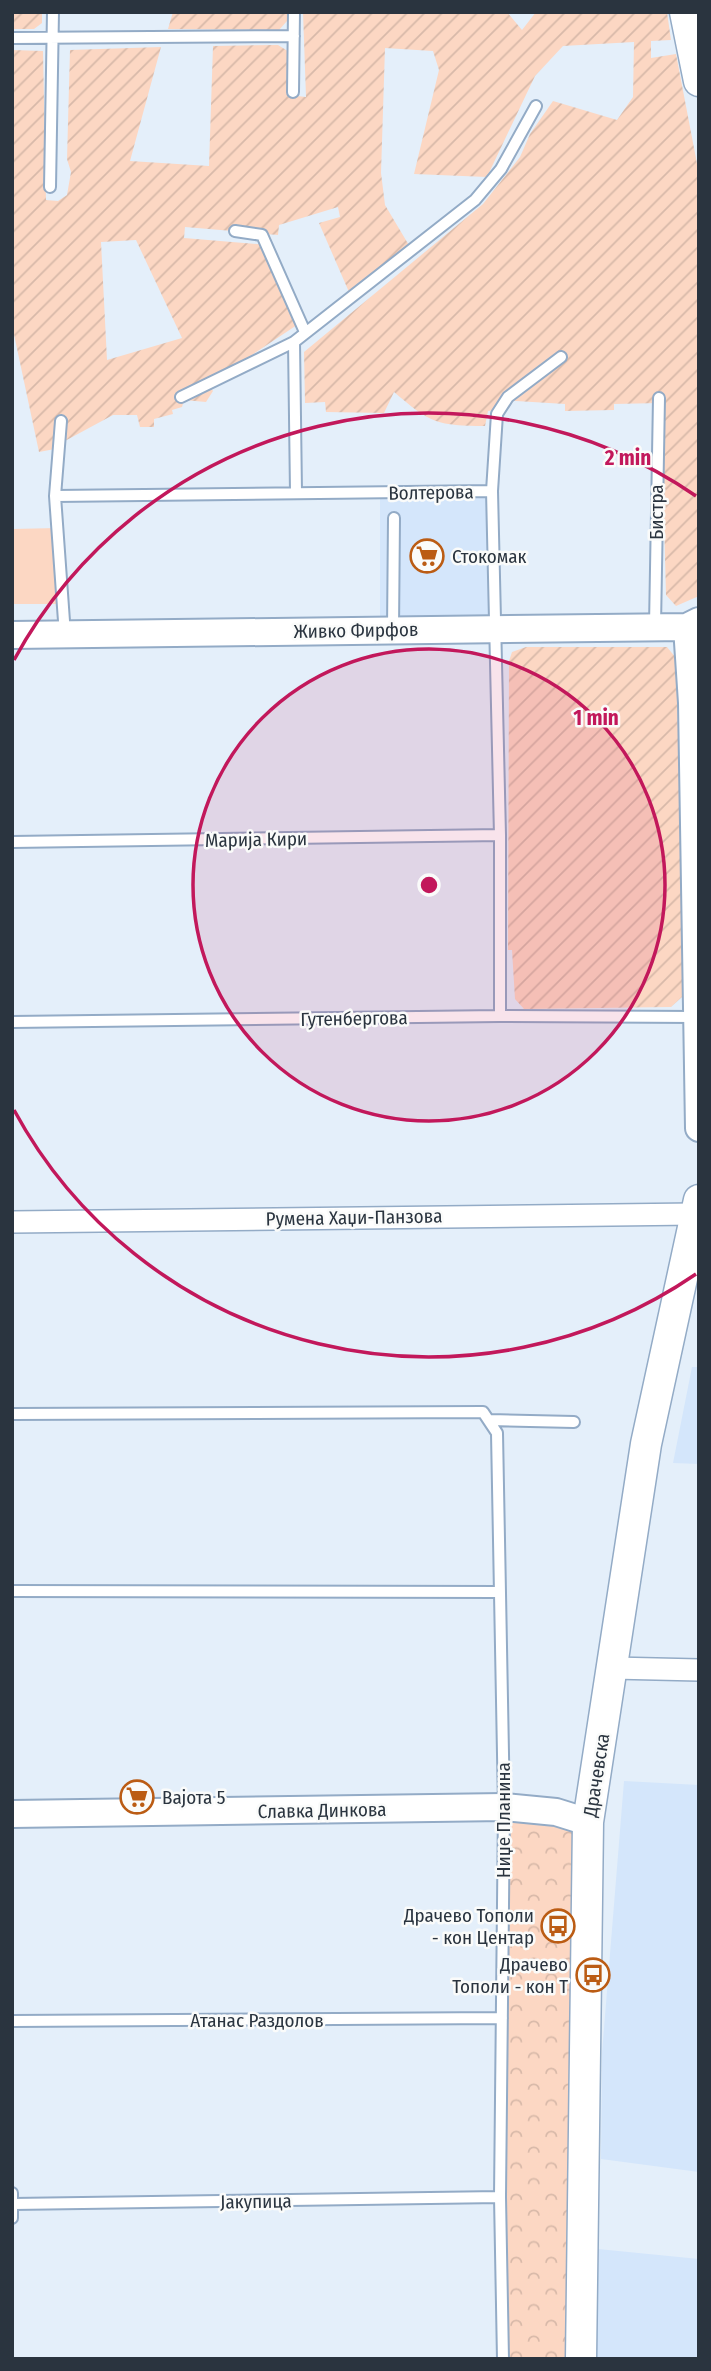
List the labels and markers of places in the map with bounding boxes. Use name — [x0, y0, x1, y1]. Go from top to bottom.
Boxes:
supermarket icon: Стокомак — [408, 537, 446, 575]
place label: Стокомак — [452, 545, 527, 568]
centre of rings — [417, 873, 441, 897]
supermarket icon: Вајота 5 — [118, 1778, 156, 1816]
place label: Вајота 5 — [162, 1786, 225, 1809]
place label: Драчево Тополи - кон Центар — [403, 1904, 534, 1949]
bus stop icon: Драчево Тополи - кон Центар — [539, 1907, 577, 1945]
place label: Драчево Тополи - кон Т — [452, 1953, 568, 1998]
bus stop icon: Драчево Тополи - кон Т — [574, 1956, 612, 1994]

